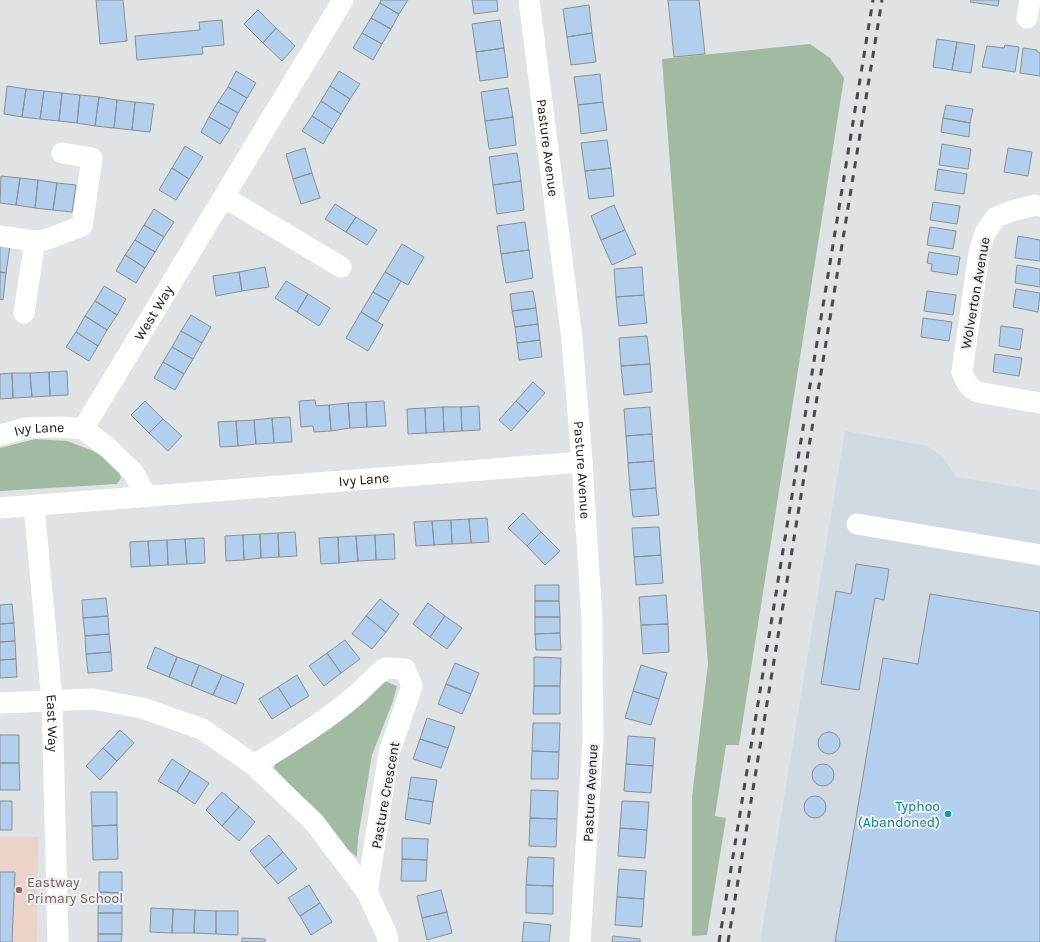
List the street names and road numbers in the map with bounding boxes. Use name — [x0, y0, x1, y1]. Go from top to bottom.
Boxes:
street label: Pasture Avenue — [533, 98, 562, 198]
street label: Wolverton Avenue — [957, 236, 994, 351]
street label: West Way — [131, 282, 177, 344]
street label: Ivy Lane — [12, 419, 65, 440]
street label: Pasture Avenue — [570, 420, 594, 519]
street label: Ivy Lane — [338, 469, 390, 490]
street label: East Way — [43, 694, 61, 753]
street label: Pasture Crescent — [368, 740, 403, 850]
street label: Pasture Avenue — [579, 744, 602, 843]

